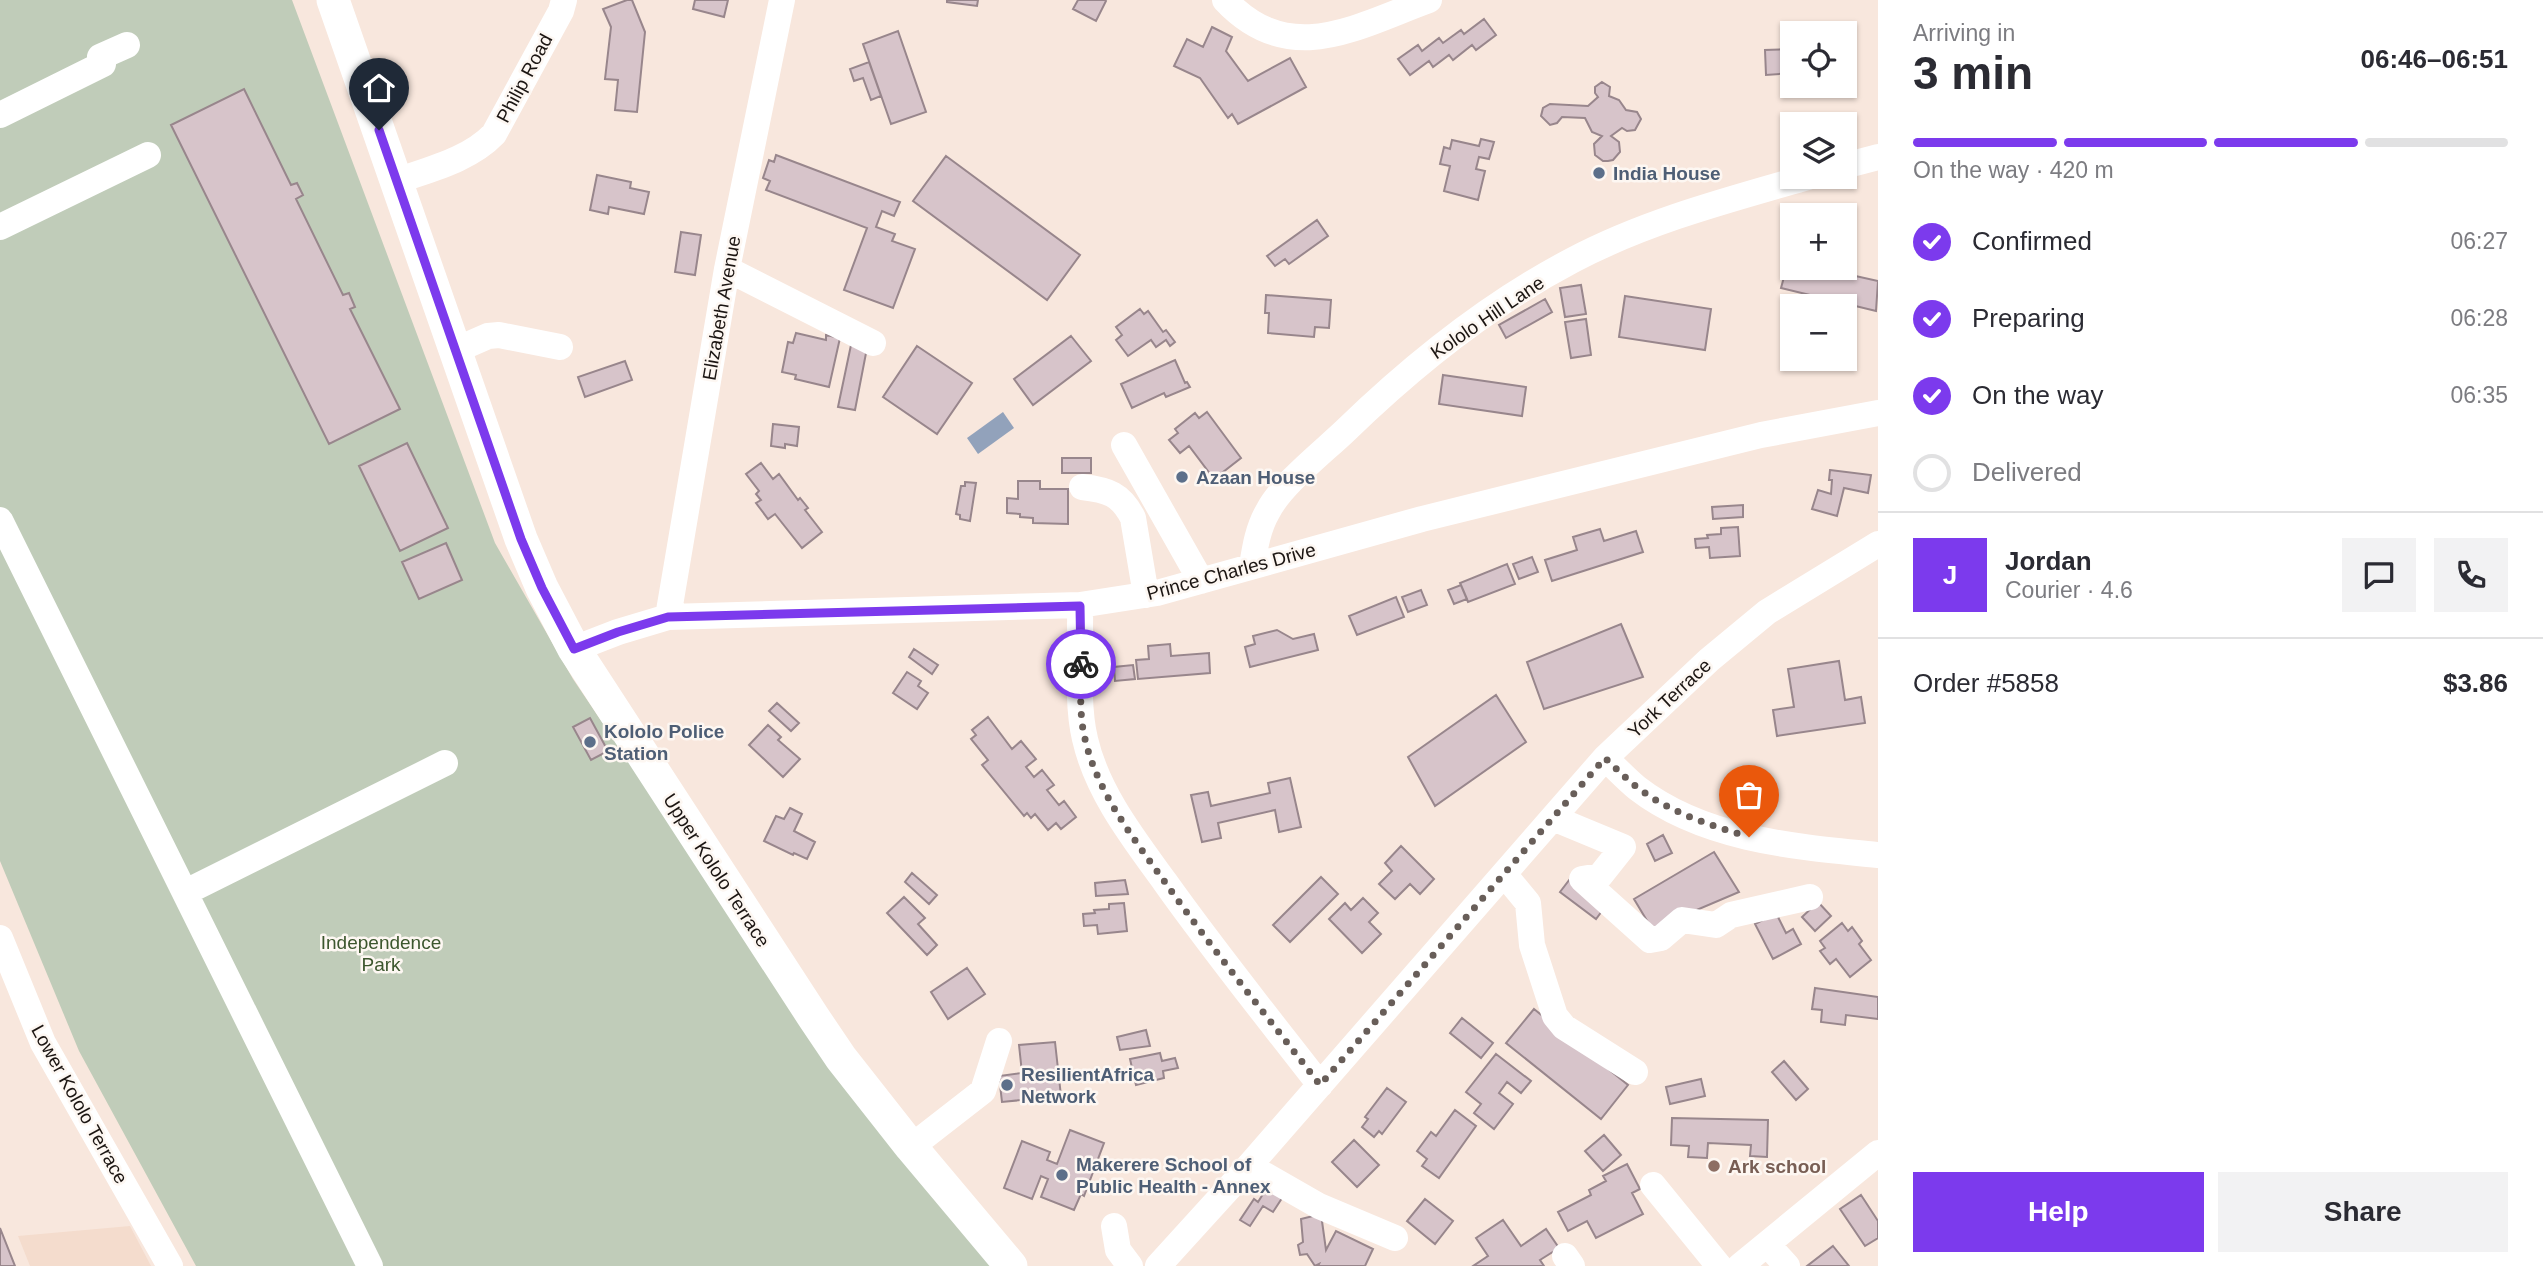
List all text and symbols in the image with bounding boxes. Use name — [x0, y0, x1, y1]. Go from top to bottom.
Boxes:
text: Arriving in — [1913, 20, 2015, 46]
map controls — [1780, 21, 1857, 371]
button: locate — [1780, 21, 1857, 98]
street label: Philip Road — [492, 30, 557, 126]
text: 06:46–06:51 — [2361, 44, 2508, 74]
text: 3 min — [1913, 47, 2033, 99]
pin — [349, 58, 409, 130]
icon: home — [360, 69, 398, 107]
button: layers — [1780, 112, 1857, 189]
text: On the way · 420 m — [1913, 157, 2114, 183]
place label: India House — [1613, 163, 1721, 184]
marker: India House — [1591, 165, 1607, 181]
button: + — [1780, 203, 1857, 280]
icon: check — [1913, 223, 1951, 261]
text: Confirmed — [1972, 226, 2092, 256]
text: 06:27 — [2450, 228, 2508, 254]
street label: Elizabeth Avenue — [698, 234, 745, 382]
street label: Kololo Hill Lane — [1427, 272, 1548, 363]
button: − — [1780, 294, 1857, 371]
icon: check — [1913, 300, 1951, 338]
text: Preparing — [1972, 303, 2085, 333]
text: 06:28 — [2450, 305, 2508, 331]
icon: check — [1913, 377, 1951, 415]
text: On the way — [1972, 380, 2104, 410]
text: 06:35 — [2450, 382, 2508, 408]
text: Delivered — [1972, 457, 2082, 487]
place label: Azaan House — [1196, 467, 1315, 488]
marker: Azaan House — [1174, 469, 1190, 485]
button: chat — [2342, 538, 2416, 612]
button: phone — [2434, 538, 2508, 612]
street label: Prince Charles Drive — [1144, 539, 1318, 604]
text: Jordan — [2005, 546, 2092, 576]
text: J — [1943, 560, 1957, 590]
text: Courier · 4.6 — [2005, 577, 2133, 603]
courier — [1046, 629, 1116, 699]
icon: bike — [1062, 645, 1100, 683]
street label: York Terrace — [1624, 655, 1715, 742]
text: Order #5858 — [1913, 668, 2059, 698]
text: $3.86 — [2443, 668, 2508, 698]
place label: Kololo Police Station — [604, 721, 724, 764]
marker: Kololo Police Station — [582, 734, 598, 750]
pin — [1719, 765, 1779, 837]
icon: bag — [1730, 776, 1768, 814]
street label: Upper Kololo Terrace — [659, 790, 774, 951]
park label: Independence Park — [321, 932, 441, 975]
street label: Lower Kololo Terrace — [27, 1021, 132, 1187]
place label: ResilientAfrica Network — [1021, 1064, 1154, 1107]
marker: ResilientAfrica Network — [999, 1077, 1015, 1093]
place label: Makerere School of Public Health - Annex — [1076, 1154, 1271, 1197]
place label: Ark school — [1728, 1156, 1826, 1177]
marker: Ark school — [1706, 1158, 1722, 1174]
marker: Makerere School of Public Health - Annex — [1054, 1167, 1070, 1183]
button: Help — [1913, 1172, 2204, 1252]
button: Share — [2218, 1172, 2508, 1252]

